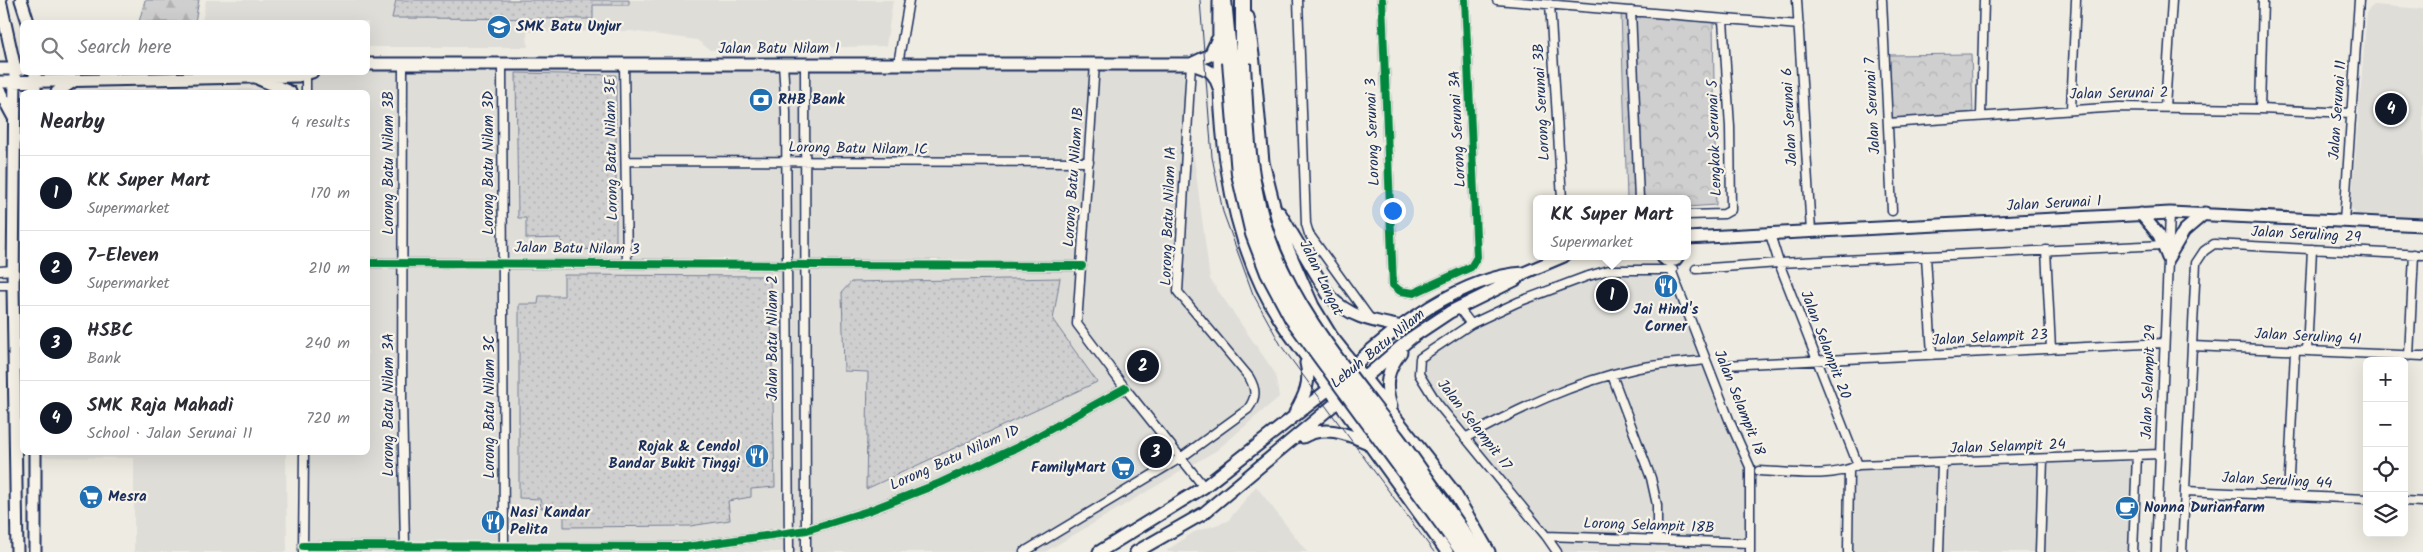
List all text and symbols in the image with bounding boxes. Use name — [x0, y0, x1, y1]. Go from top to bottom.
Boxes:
school or university icon: SMK Batu Unjur — [486, 14, 512, 40]
place label: SMK Batu Unjur — [516, 15, 622, 39]
search box — [20, 20, 370, 75]
text: Search here — [78, 33, 172, 63]
icon: search — [38, 34, 66, 62]
street label: Jalan Batu Nilam 1 — [718, 37, 840, 61]
street label: Lorong Serunai 3B — [1527, 43, 1557, 161]
street label: Jalan Serunai 7 — [1858, 56, 1888, 155]
street label: Jalan Serunai 11 — [2323, 59, 2353, 161]
street label: Jalan Serunai 6 — [1775, 67, 1805, 167]
street label: Lorong Serunai 3A — [1443, 70, 1473, 188]
street label: Lorong Batu Nilam 3E — [599, 76, 625, 221]
street label: Lorong Serunai 3 — [1359, 77, 1387, 186]
street label: Lengkok Serunai 5 — [1701, 78, 1729, 197]
street label: Jalan Serunai 2 — [2069, 81, 2169, 107]
bank icon: RHB Bank — [748, 87, 774, 113]
place label: RHB Bank — [778, 88, 845, 112]
pin: 4 — [2375, 90, 2407, 128]
street label: Lorong Batu Nilam 3B — [377, 91, 401, 235]
street label: Lorong Batu Nilam 3D — [477, 91, 501, 235]
text: Nearby — [40, 106, 105, 139]
street label: Lorong Batu Nilam 1B — [1057, 106, 1091, 248]
text: 4 results — [291, 110, 350, 135]
street label: Lorong Batu Nilam 1C — [788, 136, 928, 162]
street label: Lorong Batu Nilam 1A — [1155, 146, 1183, 286]
text: KK Super Mart — [87, 166, 210, 196]
text: 1 — [54, 181, 58, 206]
text: 170 m — [310, 181, 350, 206]
street label: Jalan Serunai 1 — [2006, 190, 2102, 218]
popup — [1533, 195, 1691, 260]
text: Supermarket — [87, 196, 170, 221]
your location — [1380, 198, 1406, 224]
text: KK Super Mart — [1550, 200, 1674, 230]
street label: Jalan Seruling 29 — [2250, 220, 2362, 250]
text: Supermarket — [1550, 230, 1633, 255]
street label: Jalan Batu Nilam 3 — [514, 236, 640, 262]
street label: Jalan Langat — [1292, 236, 1350, 320]
text: 7-Eleven — [87, 241, 159, 271]
text: 2 — [51, 256, 61, 281]
text: 210 m — [309, 256, 350, 281]
text: Supermarket — [87, 271, 170, 296]
restaurant icon: Jai Hind's Corner — [1653, 273, 1679, 299]
street label: Jalan Batu Nilam 2 — [761, 275, 785, 401]
pin: 1 — [1596, 276, 1628, 314]
street label: Jalan Selampit 20 — [1793, 287, 1857, 403]
place label: Jai Hind's Corner — [1634, 298, 1698, 339]
street label: Lebuh Batu Nilam — [1325, 303, 1431, 395]
text: HSBC — [87, 316, 133, 346]
street label: Jalan Seruling 41 — [2254, 322, 2362, 352]
street label: Jalan Selampit 23 — [1931, 323, 2049, 353]
street label: Jalan Selampit 29 — [2135, 324, 2163, 440]
text: 3 — [52, 331, 60, 356]
text: 240 m — [305, 331, 350, 356]
street label: Lorong Batu Nilam 3A — [377, 333, 401, 477]
street label: Lorong Batu Nilam 3C — [478, 335, 502, 479]
text: Bank — [87, 346, 121, 371]
street label: Jalan Selampit 18 — [1707, 346, 1772, 461]
pin: 2 — [1127, 347, 1159, 385]
map controls — [2363, 357, 2408, 537]
button: + — [2363, 357, 2408, 402]
street label: Jalan Selampit 17 — [1431, 374, 1518, 477]
text: SMK Raja Mahadi — [87, 391, 233, 421]
button: − — [2363, 402, 2408, 447]
text: 4 — [52, 406, 60, 431]
text: 720 m — [306, 406, 350, 431]
street label: Lorong Batu Nilam 1D — [886, 418, 1024, 497]
text: School · Jalan Serunai 11 — [87, 421, 253, 446]
pin: 3 — [1140, 433, 1172, 471]
street label: Jalan Selampit 24 — [1950, 433, 2066, 461]
place label: Rojak & Cendol Bandar Bukit Tinggi — [609, 435, 741, 476]
restaurant icon: Rojak & Cendol Bandar Bukit Tinggi — [744, 443, 770, 469]
button: locate — [2363, 447, 2408, 492]
supermarket icon: FamilyMart — [1110, 455, 1136, 481]
place label: FamilyMart — [1031, 456, 1106, 480]
street label: Jalan Seruling 44 — [2221, 466, 2333, 496]
supermarket icon: Mesra — [78, 484, 104, 510]
place label: Mesra — [108, 485, 147, 509]
button: layers — [2363, 492, 2408, 537]
cafe icon: Nonna Durianfarm — [2114, 495, 2140, 521]
place label: Nonna Durianfarm — [2144, 496, 2265, 520]
place label: Nasi Kandar Pelita — [510, 501, 591, 542]
restaurant icon: Nasi Kandar Pelita — [480, 509, 506, 535]
street label: Lorong Selampit 18B — [1583, 512, 1715, 540]

